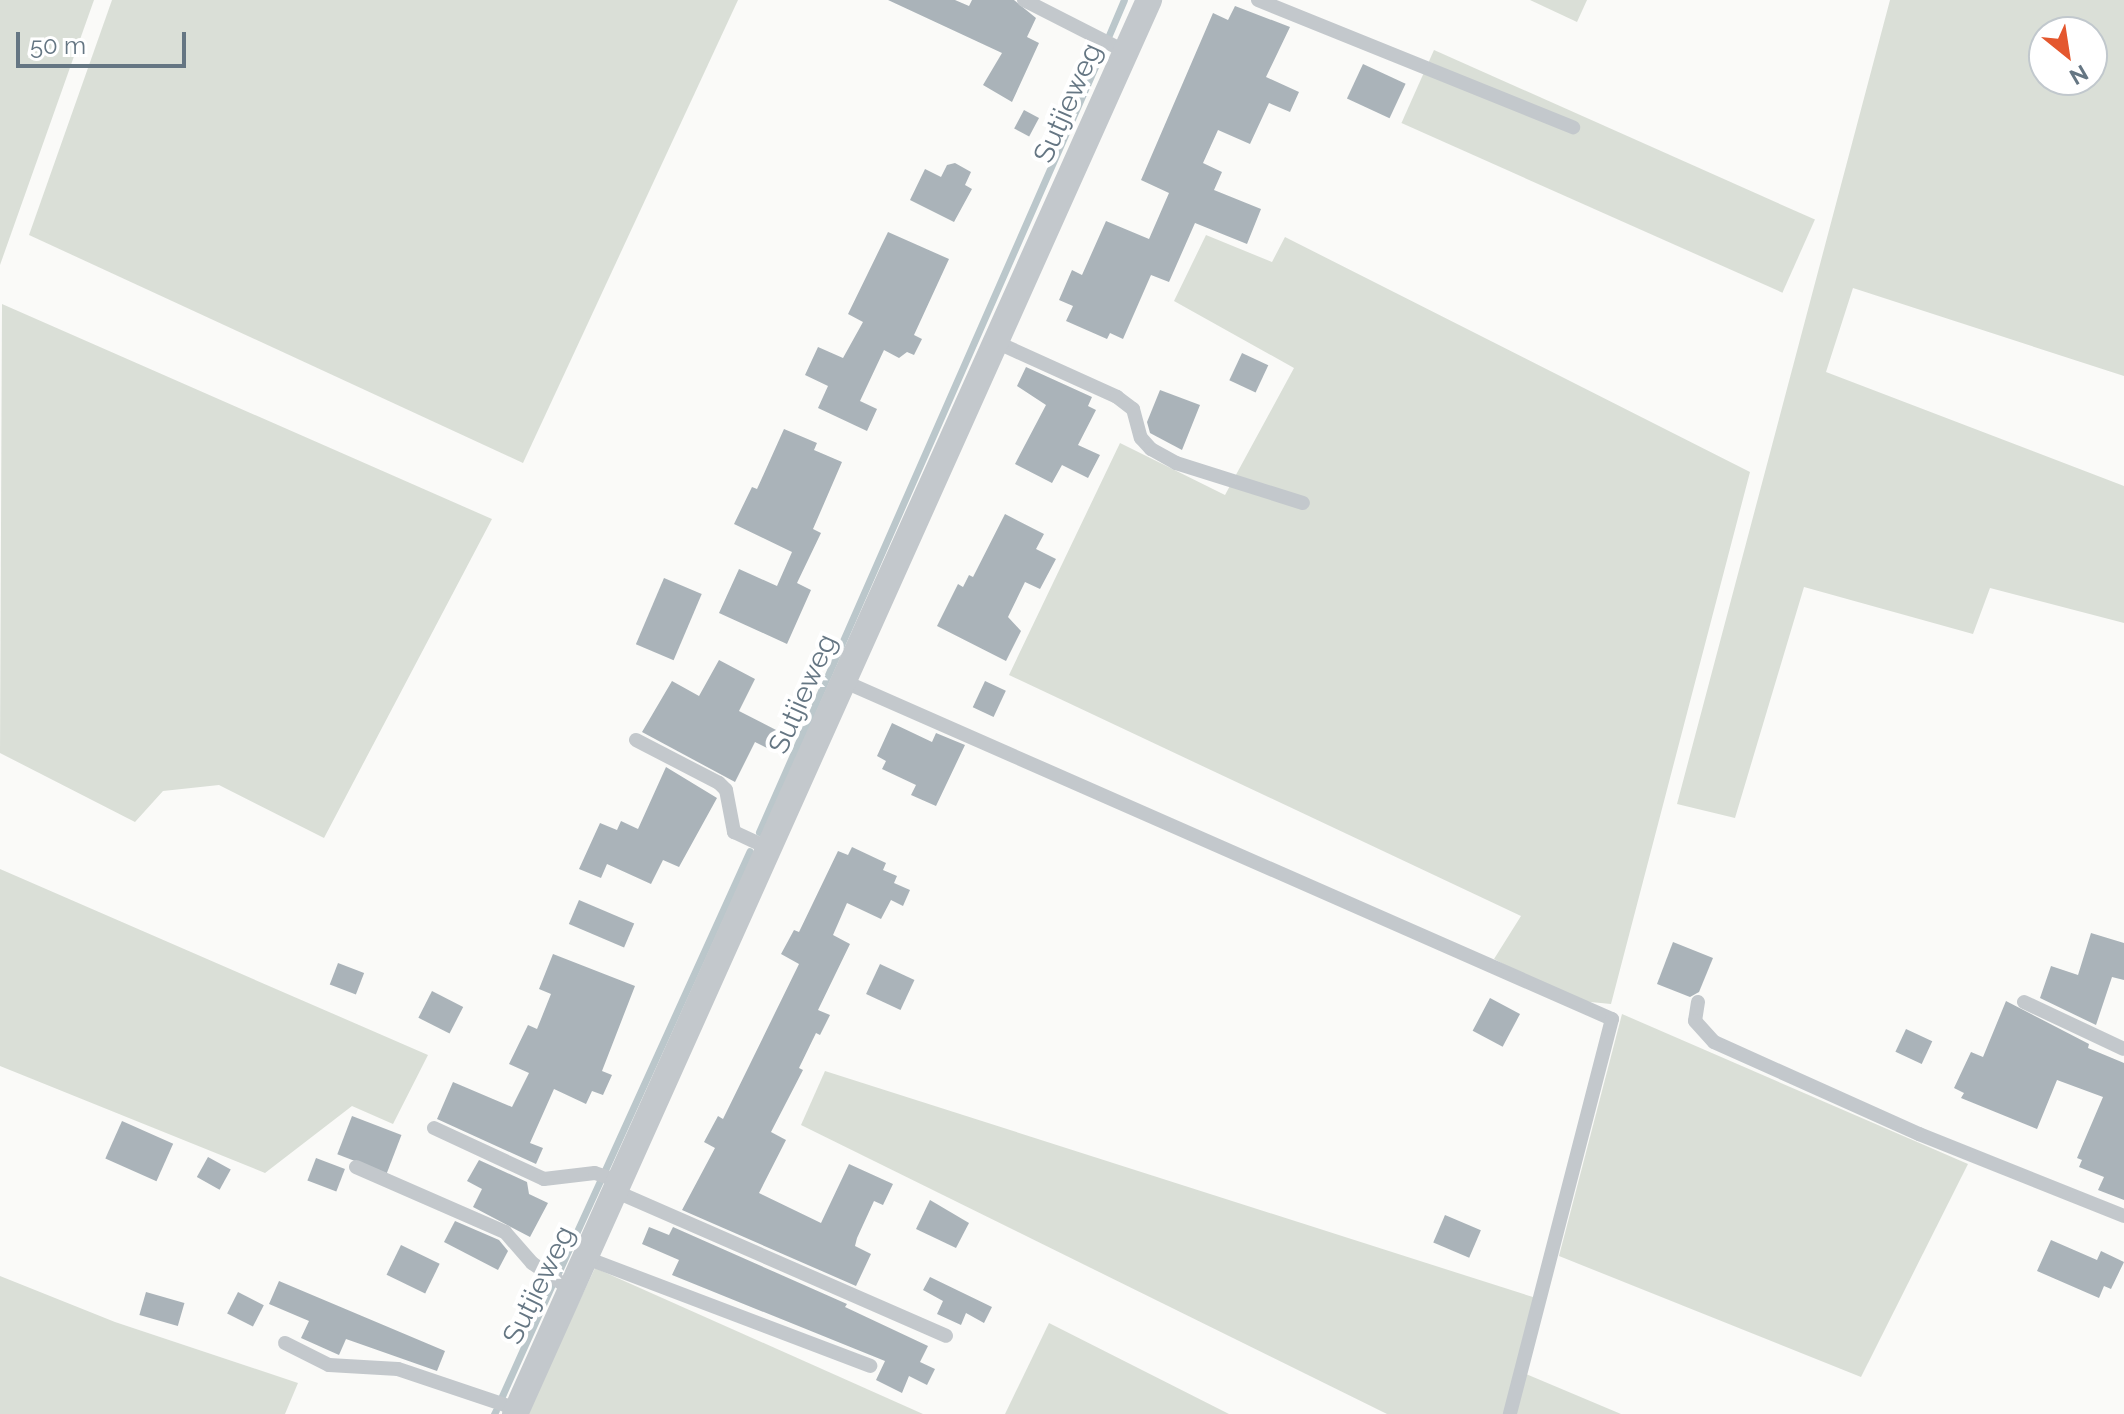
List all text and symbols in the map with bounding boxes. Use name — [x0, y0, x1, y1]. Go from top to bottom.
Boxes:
scale bar — [20, 16, 190, 66]
north arrow — [2028, 16, 2108, 96]
text: 50 m — [30, 31, 86, 60]
street label: Sutjieweg — [1027, 38, 1109, 168]
text: N — [2065, 60, 2093, 91]
street label: Sutjieweg — [762, 629, 844, 759]
street label: Sutjieweg — [496, 1220, 582, 1350]

